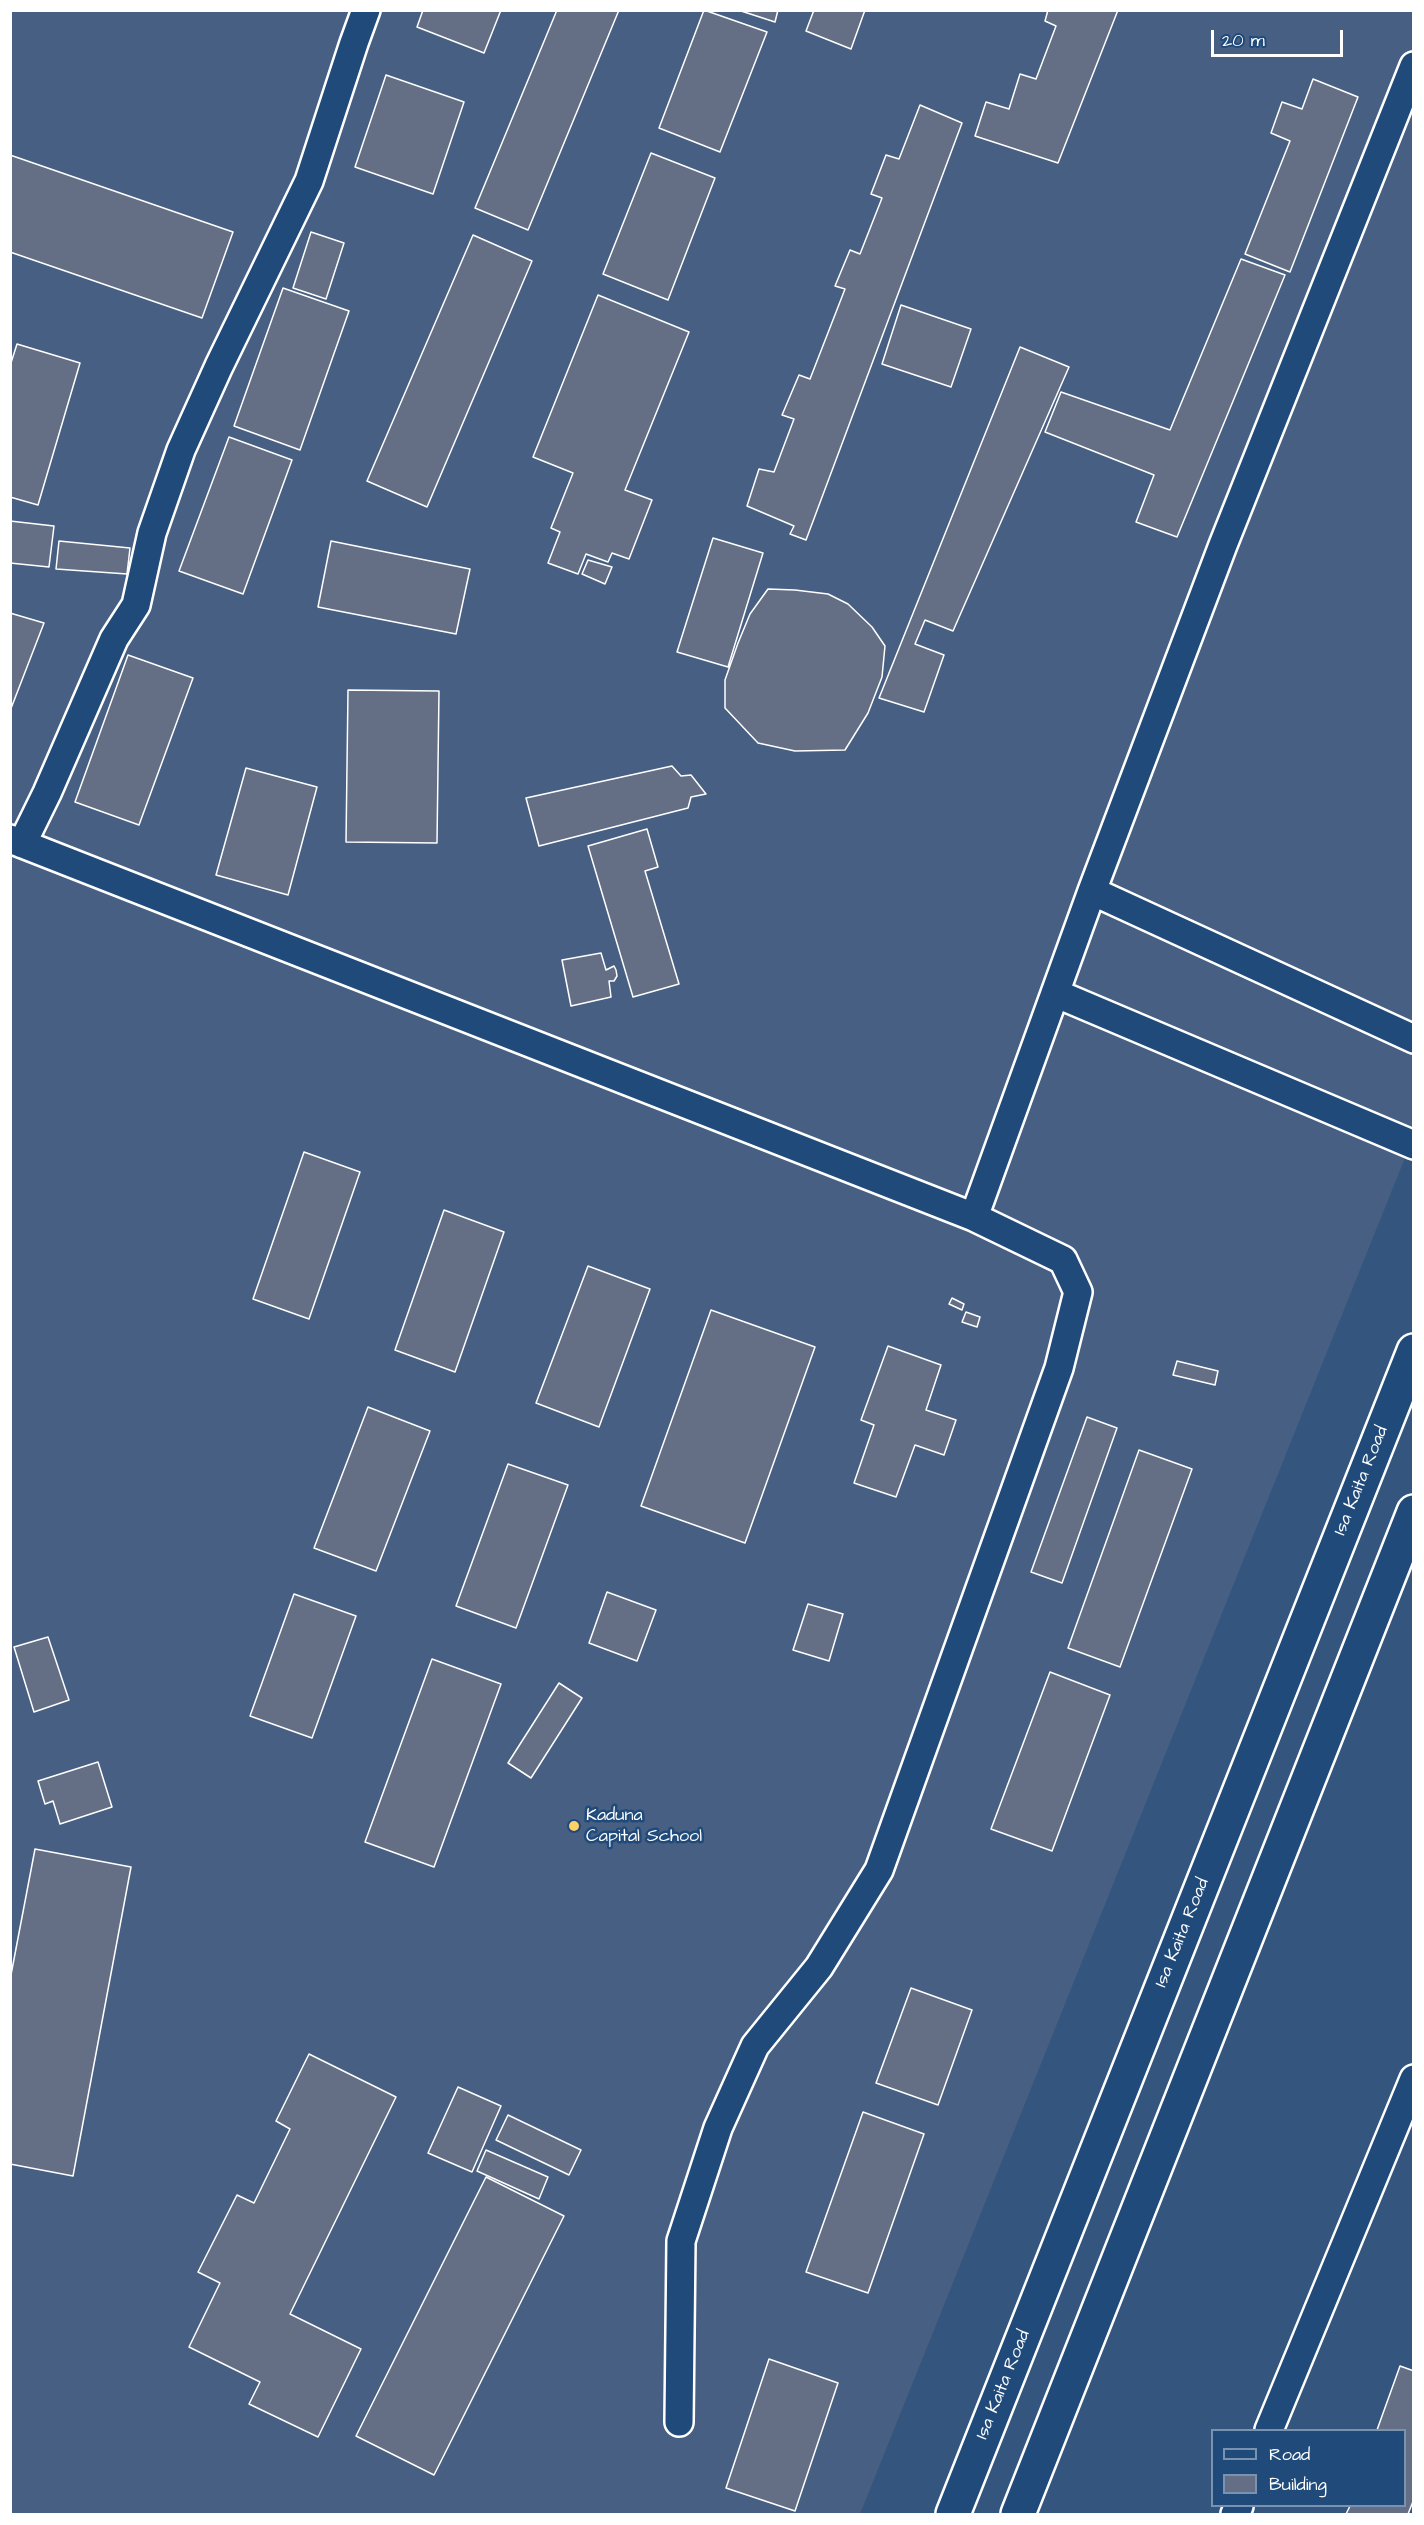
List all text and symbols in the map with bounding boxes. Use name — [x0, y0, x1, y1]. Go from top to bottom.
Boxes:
scale bar — [1214, 18, 1346, 56]
text: 20 m — [1222, 28, 1265, 53]
street label: Isa Kaita Road — [1330, 1423, 1394, 1539]
place label: Kaduna Capital School — [586, 1805, 702, 1848]
marker: Kaduna Capital School — [567, 1819, 581, 1833]
street label: Isa Kaita Road — [1151, 1875, 1215, 1991]
street label: Isa Kaita Road — [972, 2327, 1036, 2443]
legend — [1211, 2429, 1406, 2507]
text: Road — [1269, 2442, 1310, 2467]
text: Building — [1269, 2472, 1327, 2497]

